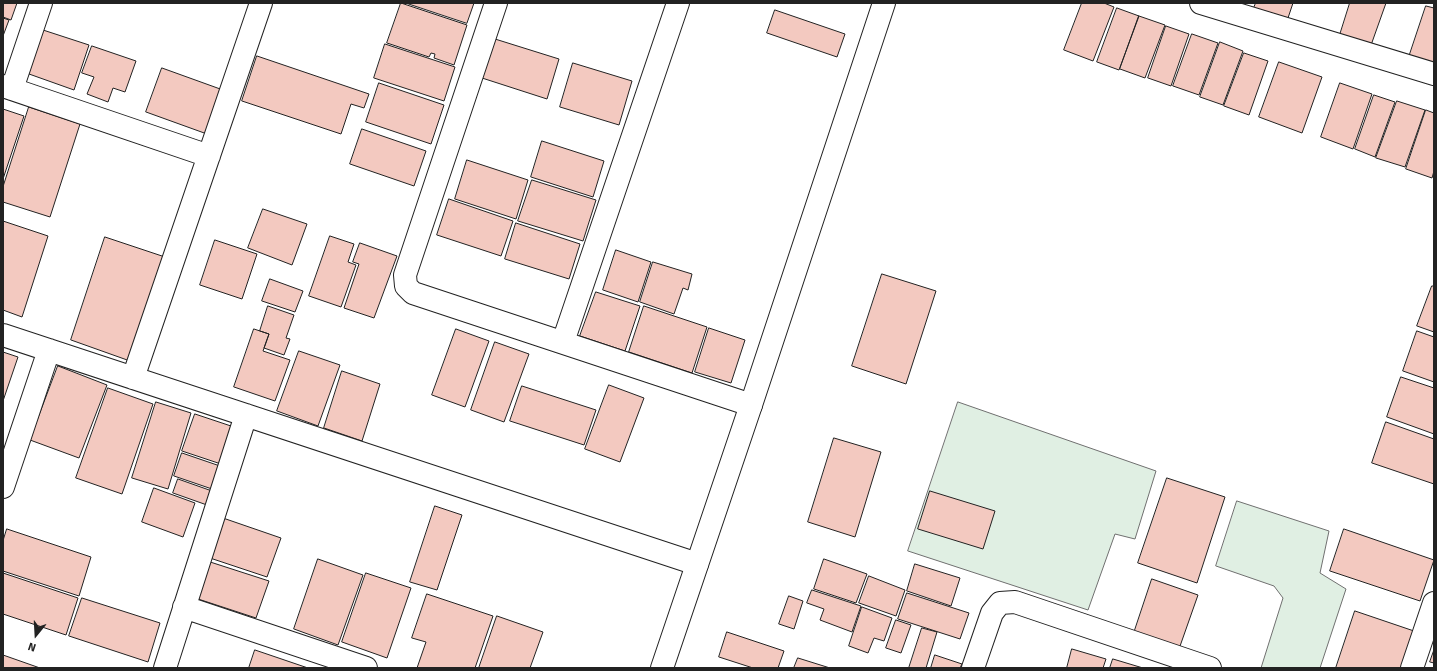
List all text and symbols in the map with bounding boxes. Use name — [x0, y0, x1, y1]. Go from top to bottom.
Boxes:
north arrow — [16, 615, 56, 655]
text: N — [26, 640, 38, 654]

